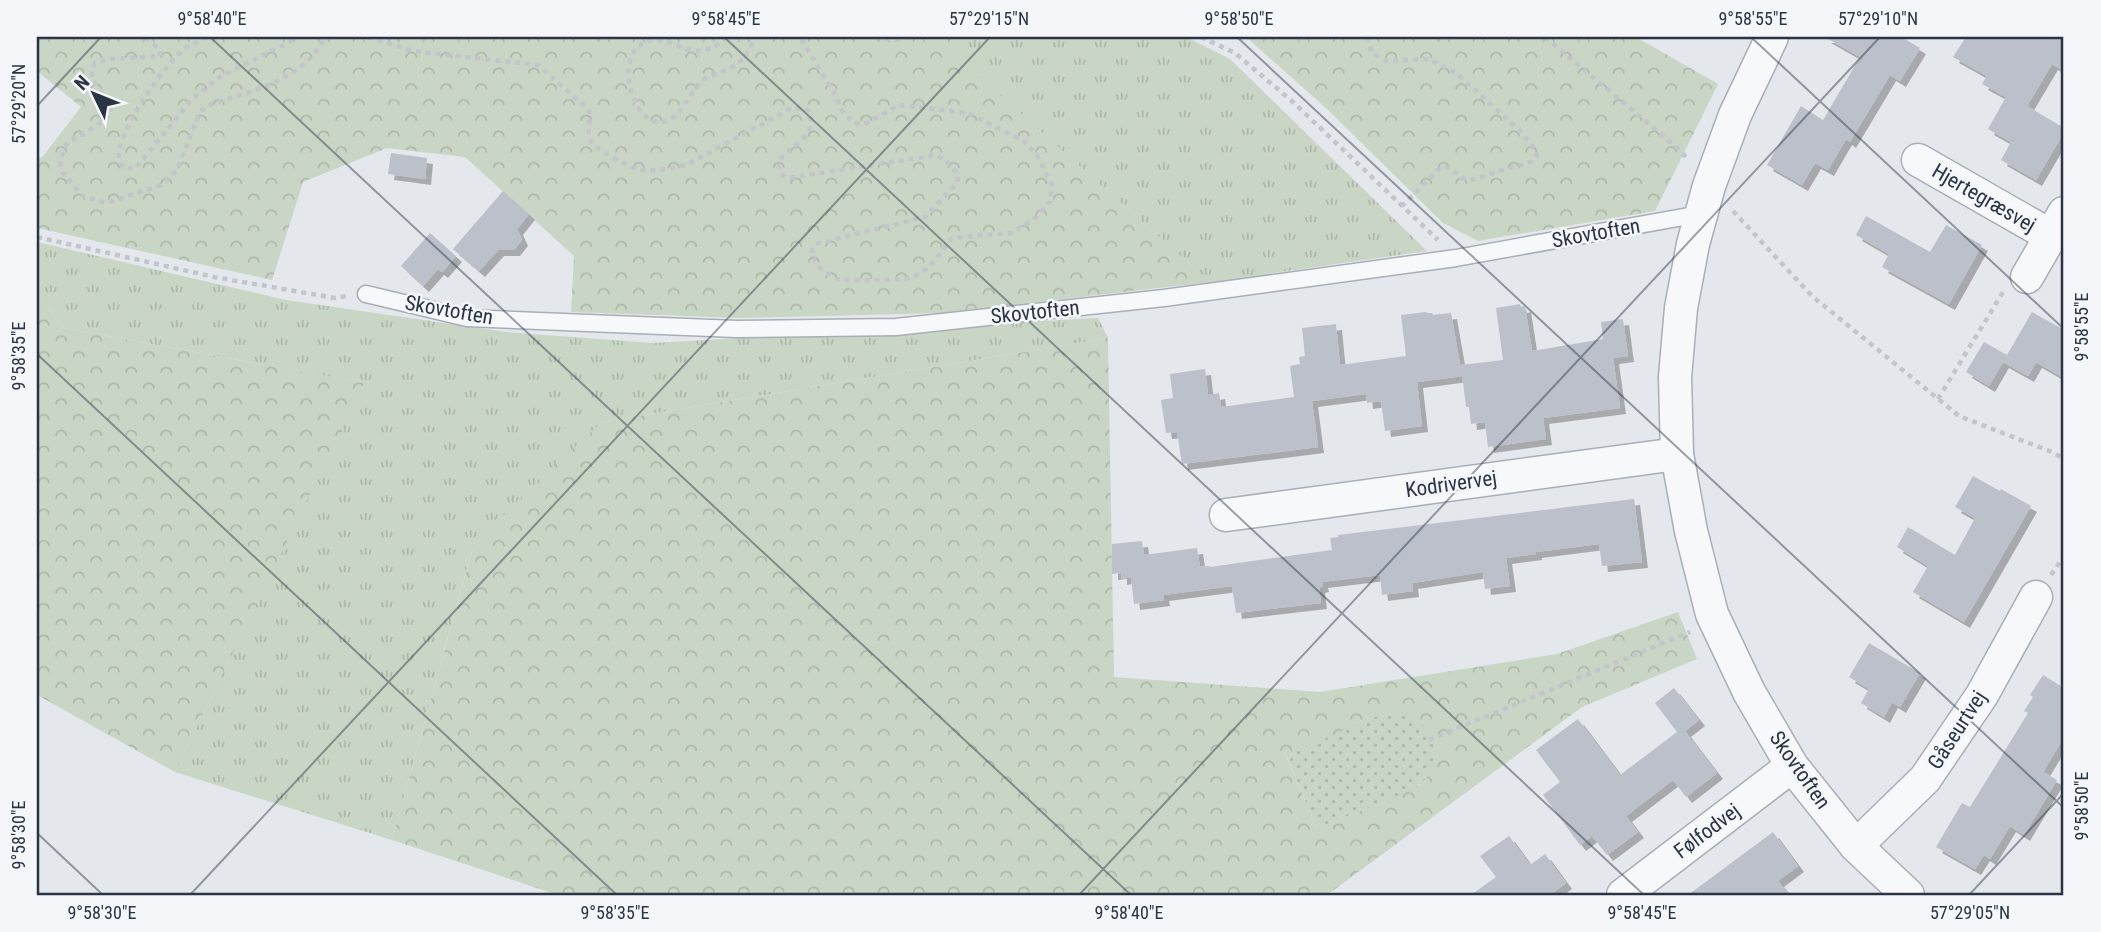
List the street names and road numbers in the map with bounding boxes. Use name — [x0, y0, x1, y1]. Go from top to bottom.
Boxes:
street label: Hjertegræsvej — [1928, 159, 2040, 237]
street label: Skovtoften — [1550, 213, 1642, 253]
street label: Skovtoften — [403, 290, 495, 330]
street label: Skovtoften — [989, 295, 1081, 329]
street label: Kodrivervej — [1404, 466, 1498, 502]
street label: Gåseurtvej — [1923, 686, 1991, 774]
street label: Skovtoften — [1765, 727, 1835, 813]
street label: Følfodvej — [1669, 798, 1745, 864]

